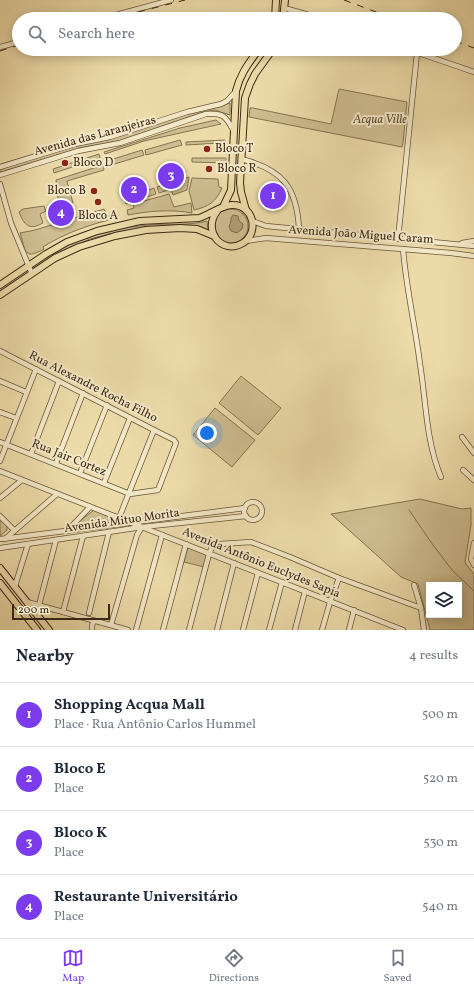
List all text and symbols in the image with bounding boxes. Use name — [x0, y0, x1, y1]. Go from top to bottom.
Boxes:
search box — [12, 12, 462, 56]
icon: search — [26, 23, 48, 45]
text: Search here — [58, 24, 135, 45]
street label: Avenida das Laranjeiras — [32, 112, 158, 160]
park label: Acqua Ville — [352, 112, 407, 128]
place label: Bloco T — [215, 141, 253, 157]
marker: Bloco T — [202, 144, 212, 154]
place label: Bloco D — [73, 155, 114, 171]
marker: Bloco D — [60, 158, 70, 168]
pin: 3 — [158, 161, 184, 191]
place label: Bloco R — [217, 161, 257, 177]
marker: Bloco R — [204, 164, 214, 174]
pin: 2 — [121, 175, 147, 205]
pin: 1 — [260, 181, 286, 211]
place label: Bloco B — [47, 183, 86, 199]
marker: Bloco B — [89, 186, 99, 196]
marker: Bloco A — [93, 197, 103, 207]
pin: 4 — [48, 198, 74, 228]
place label: Bloco A — [78, 208, 119, 224]
street label: Avenida João Miguel Caram — [288, 222, 434, 248]
street label: Rua Alexandre Rocha Filho — [26, 348, 160, 426]
your location — [197, 423, 217, 443]
street label: Rua Jair Cortez — [29, 436, 109, 480]
street label: Avenida Mituo Morita — [63, 505, 181, 537]
street label: Avenida Antônio Euclydes Sapia — [180, 524, 342, 602]
map controls — [426, 582, 462, 618]
button: layers — [426, 582, 462, 618]
scale bar — [12, 602, 110, 621]
text: 200 m — [18, 603, 49, 618]
text: Nearby — [16, 645, 74, 668]
text: 4 results — [409, 647, 458, 665]
text: Shopping Acqua Mall — [54, 695, 205, 716]
text: 1 — [26, 706, 32, 724]
text: 500 m — [422, 706, 458, 724]
text: Place · Rua Antônio Carlos Hummel — [54, 716, 256, 734]
text: Bloco E — [54, 759, 106, 780]
text: 2 — [26, 770, 32, 788]
text: 520 m — [423, 770, 458, 788]
text: Place — [54, 780, 84, 798]
text: Bloco K — [54, 823, 107, 844]
text: 3 — [26, 834, 32, 852]
text: 530 m — [423, 834, 458, 852]
text: Place — [54, 844, 84, 862]
text: Restaurante Universitário — [54, 887, 238, 908]
text: 4 — [25, 898, 33, 916]
text: 540 m — [422, 898, 458, 916]
text: Place — [54, 908, 84, 926]
tab: Map — [62, 947, 84, 986]
tab: Directions — [209, 947, 259, 986]
tab: Saved — [383, 947, 412, 986]

